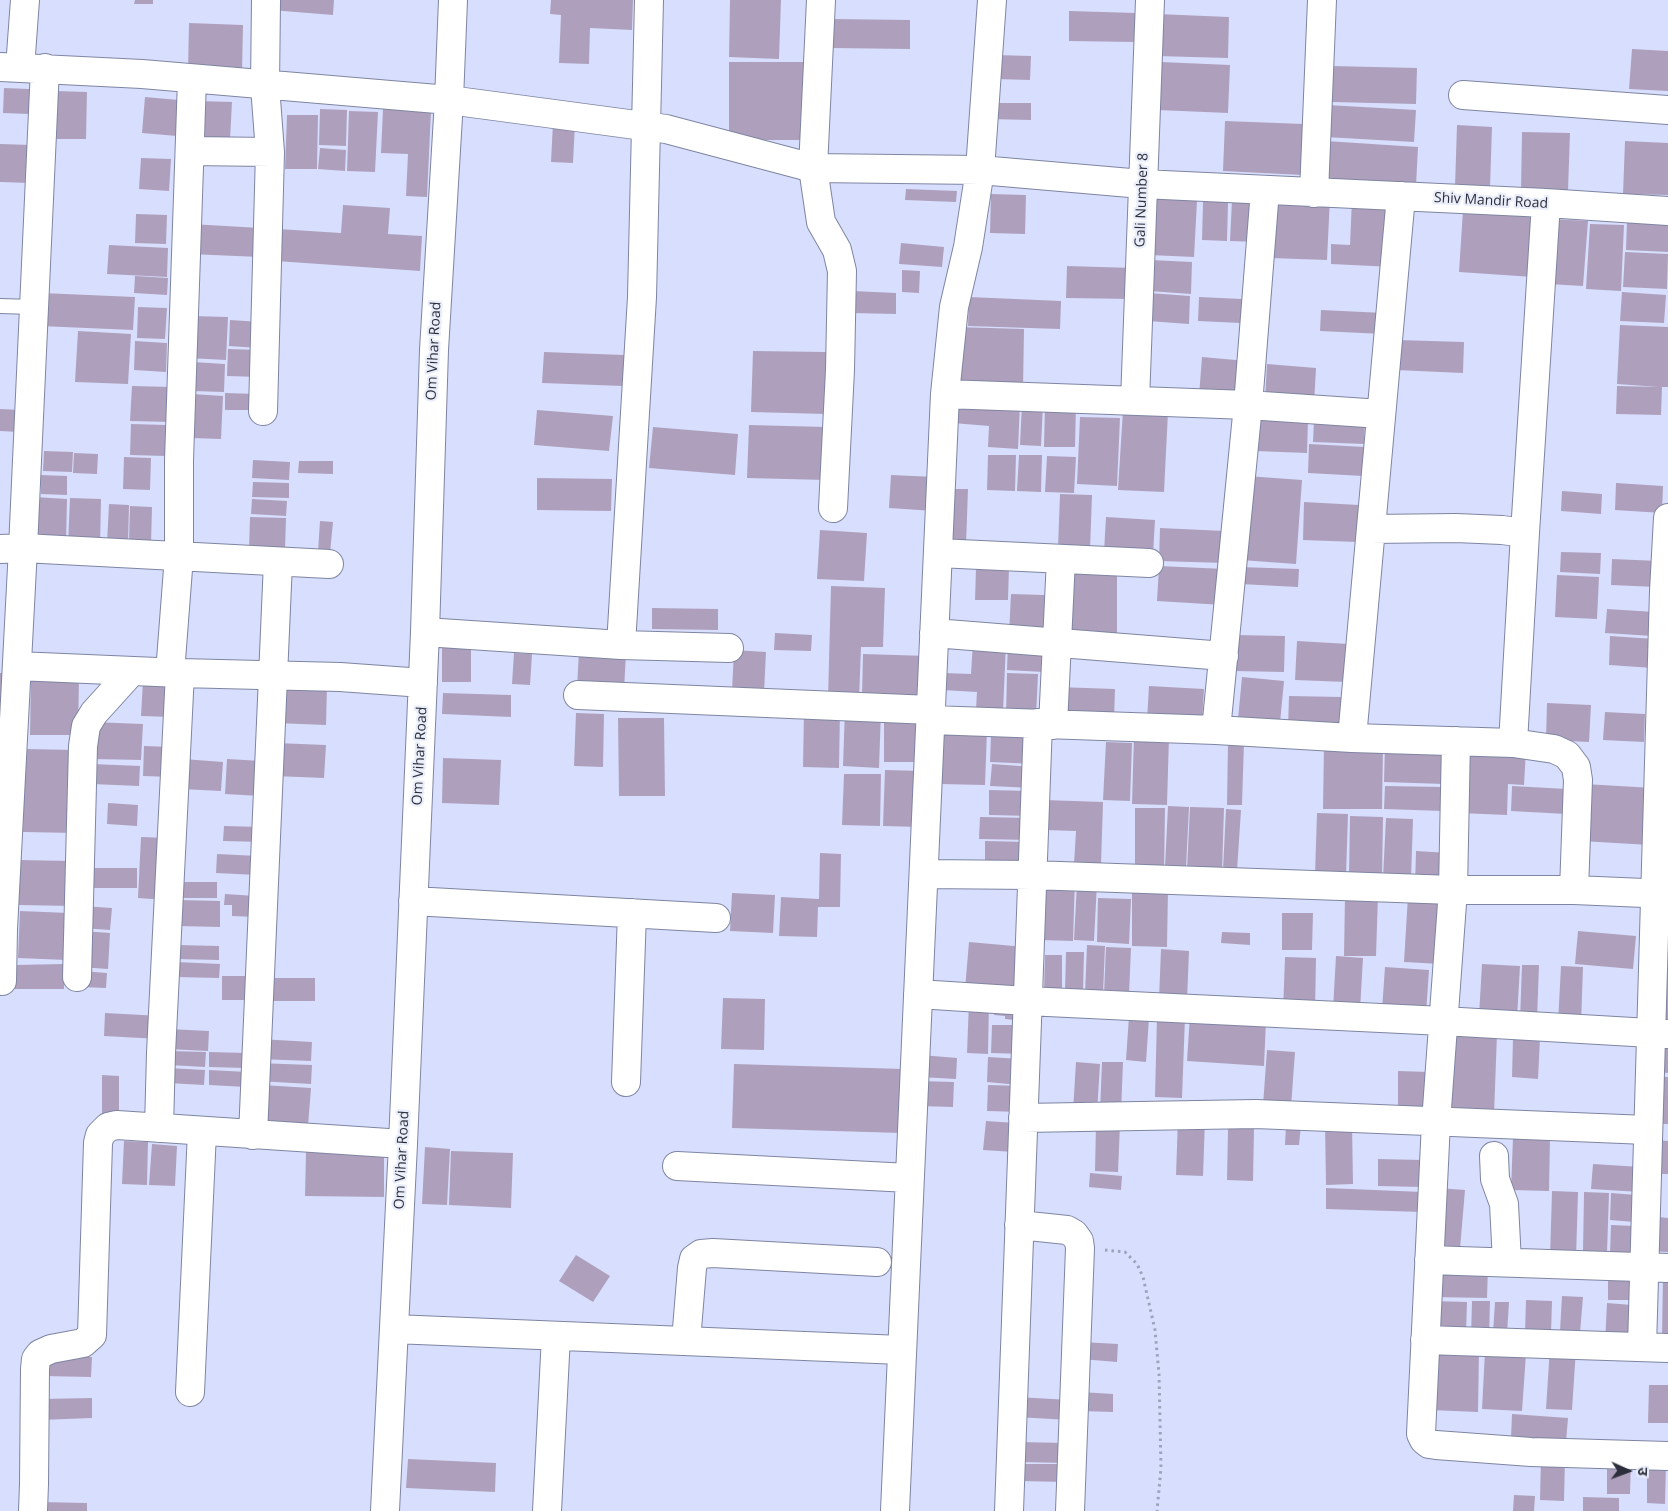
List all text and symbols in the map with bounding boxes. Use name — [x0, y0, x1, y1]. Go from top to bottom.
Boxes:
street label: Gali Number 8 — [1132, 152, 1152, 248]
street label: Shiv Mandir Road — [1434, 190, 1548, 212]
street label: Om Vihar Road — [423, 301, 445, 401]
street label: Om Vihar Road — [409, 706, 431, 806]
street label: Om Vihar Road — [391, 1110, 413, 1210]
north arrow — [1603, 1446, 1653, 1496]
text: उ — [1634, 1467, 1653, 1476]

